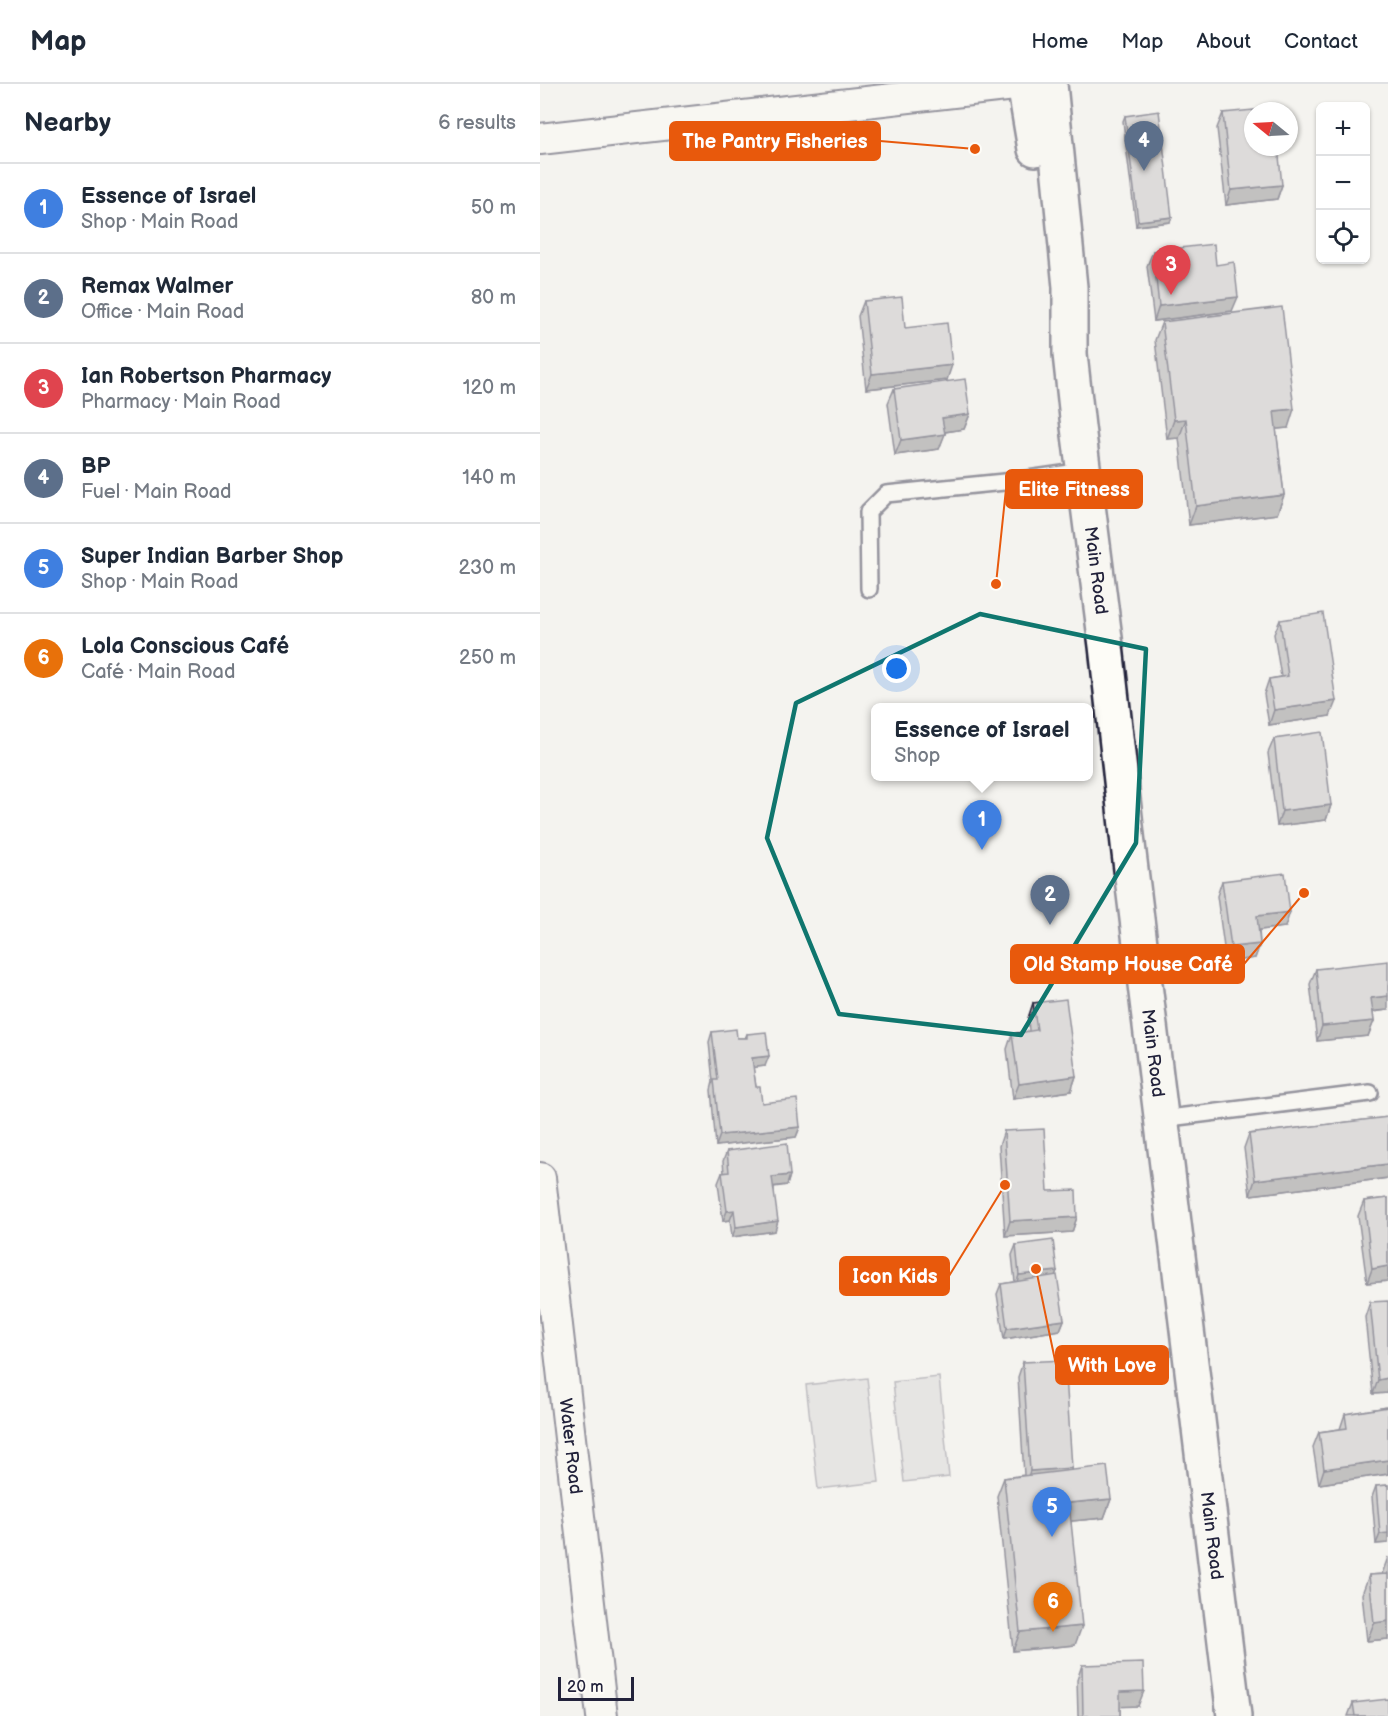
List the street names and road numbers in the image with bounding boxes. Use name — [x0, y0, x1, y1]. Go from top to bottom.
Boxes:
street label: Main Road — [1080, 525, 1112, 616]
street label: Main Road — [1137, 1008, 1169, 1098]
street label: Water Road — [554, 1397, 586, 1495]
street label: Main Road — [1196, 1490, 1227, 1581]

